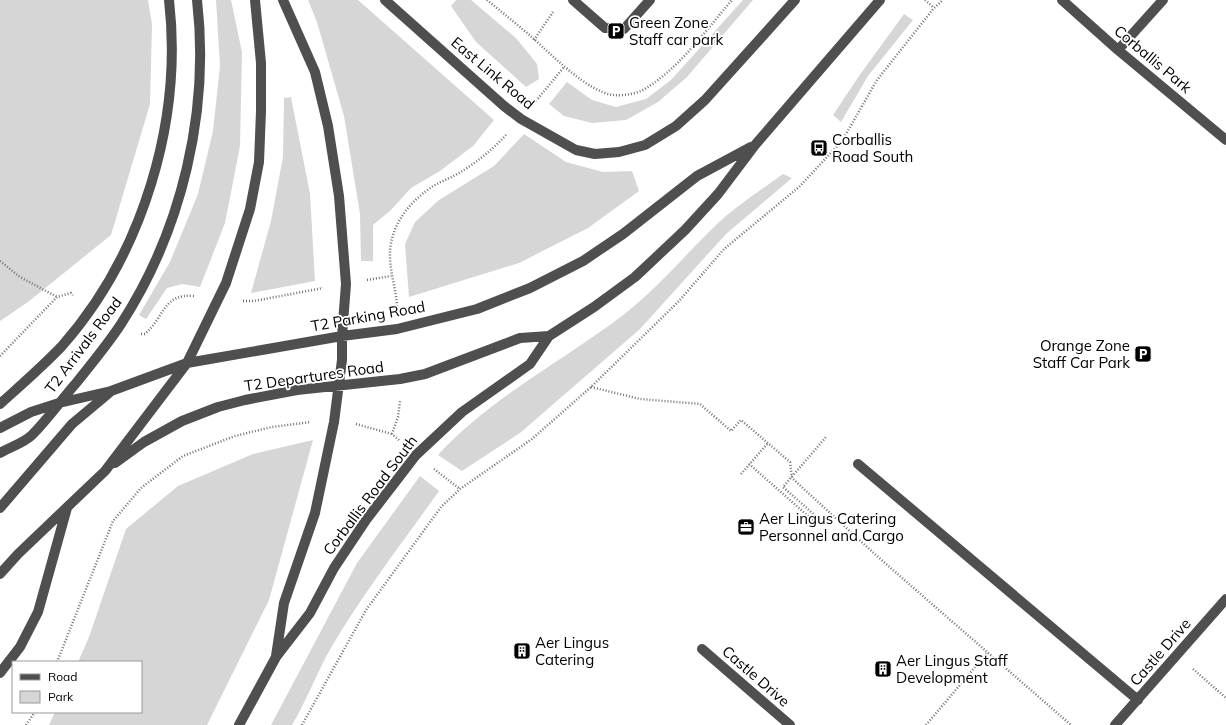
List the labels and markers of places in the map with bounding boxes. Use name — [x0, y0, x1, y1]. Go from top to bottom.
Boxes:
place label: Green Zone Staff car park — [629, 13, 724, 49]
parking icon: Green Zone Staff car park — [606, 21, 626, 41]
place label: Corballis Road South — [832, 130, 913, 166]
bus stop icon: Corballis Road South — [809, 138, 829, 158]
place label: Orange Zone Staff Car Park — [1033, 336, 1130, 372]
parking icon: Orange Zone Staff Car Park — [1133, 344, 1153, 364]
place label: Aer Lingus Catering Personnel and Cargo — [759, 509, 904, 545]
office icon: Aer Lingus Catering Personnel and Cargo — [736, 517, 756, 537]
place label: Aer Lingus Catering — [535, 633, 609, 669]
building icon: Aer Lingus Catering — [512, 641, 532, 661]
place label: Aer Lingus Staff Development — [896, 651, 1008, 687]
building icon: Aer Lingus Staff Development — [873, 659, 893, 679]

